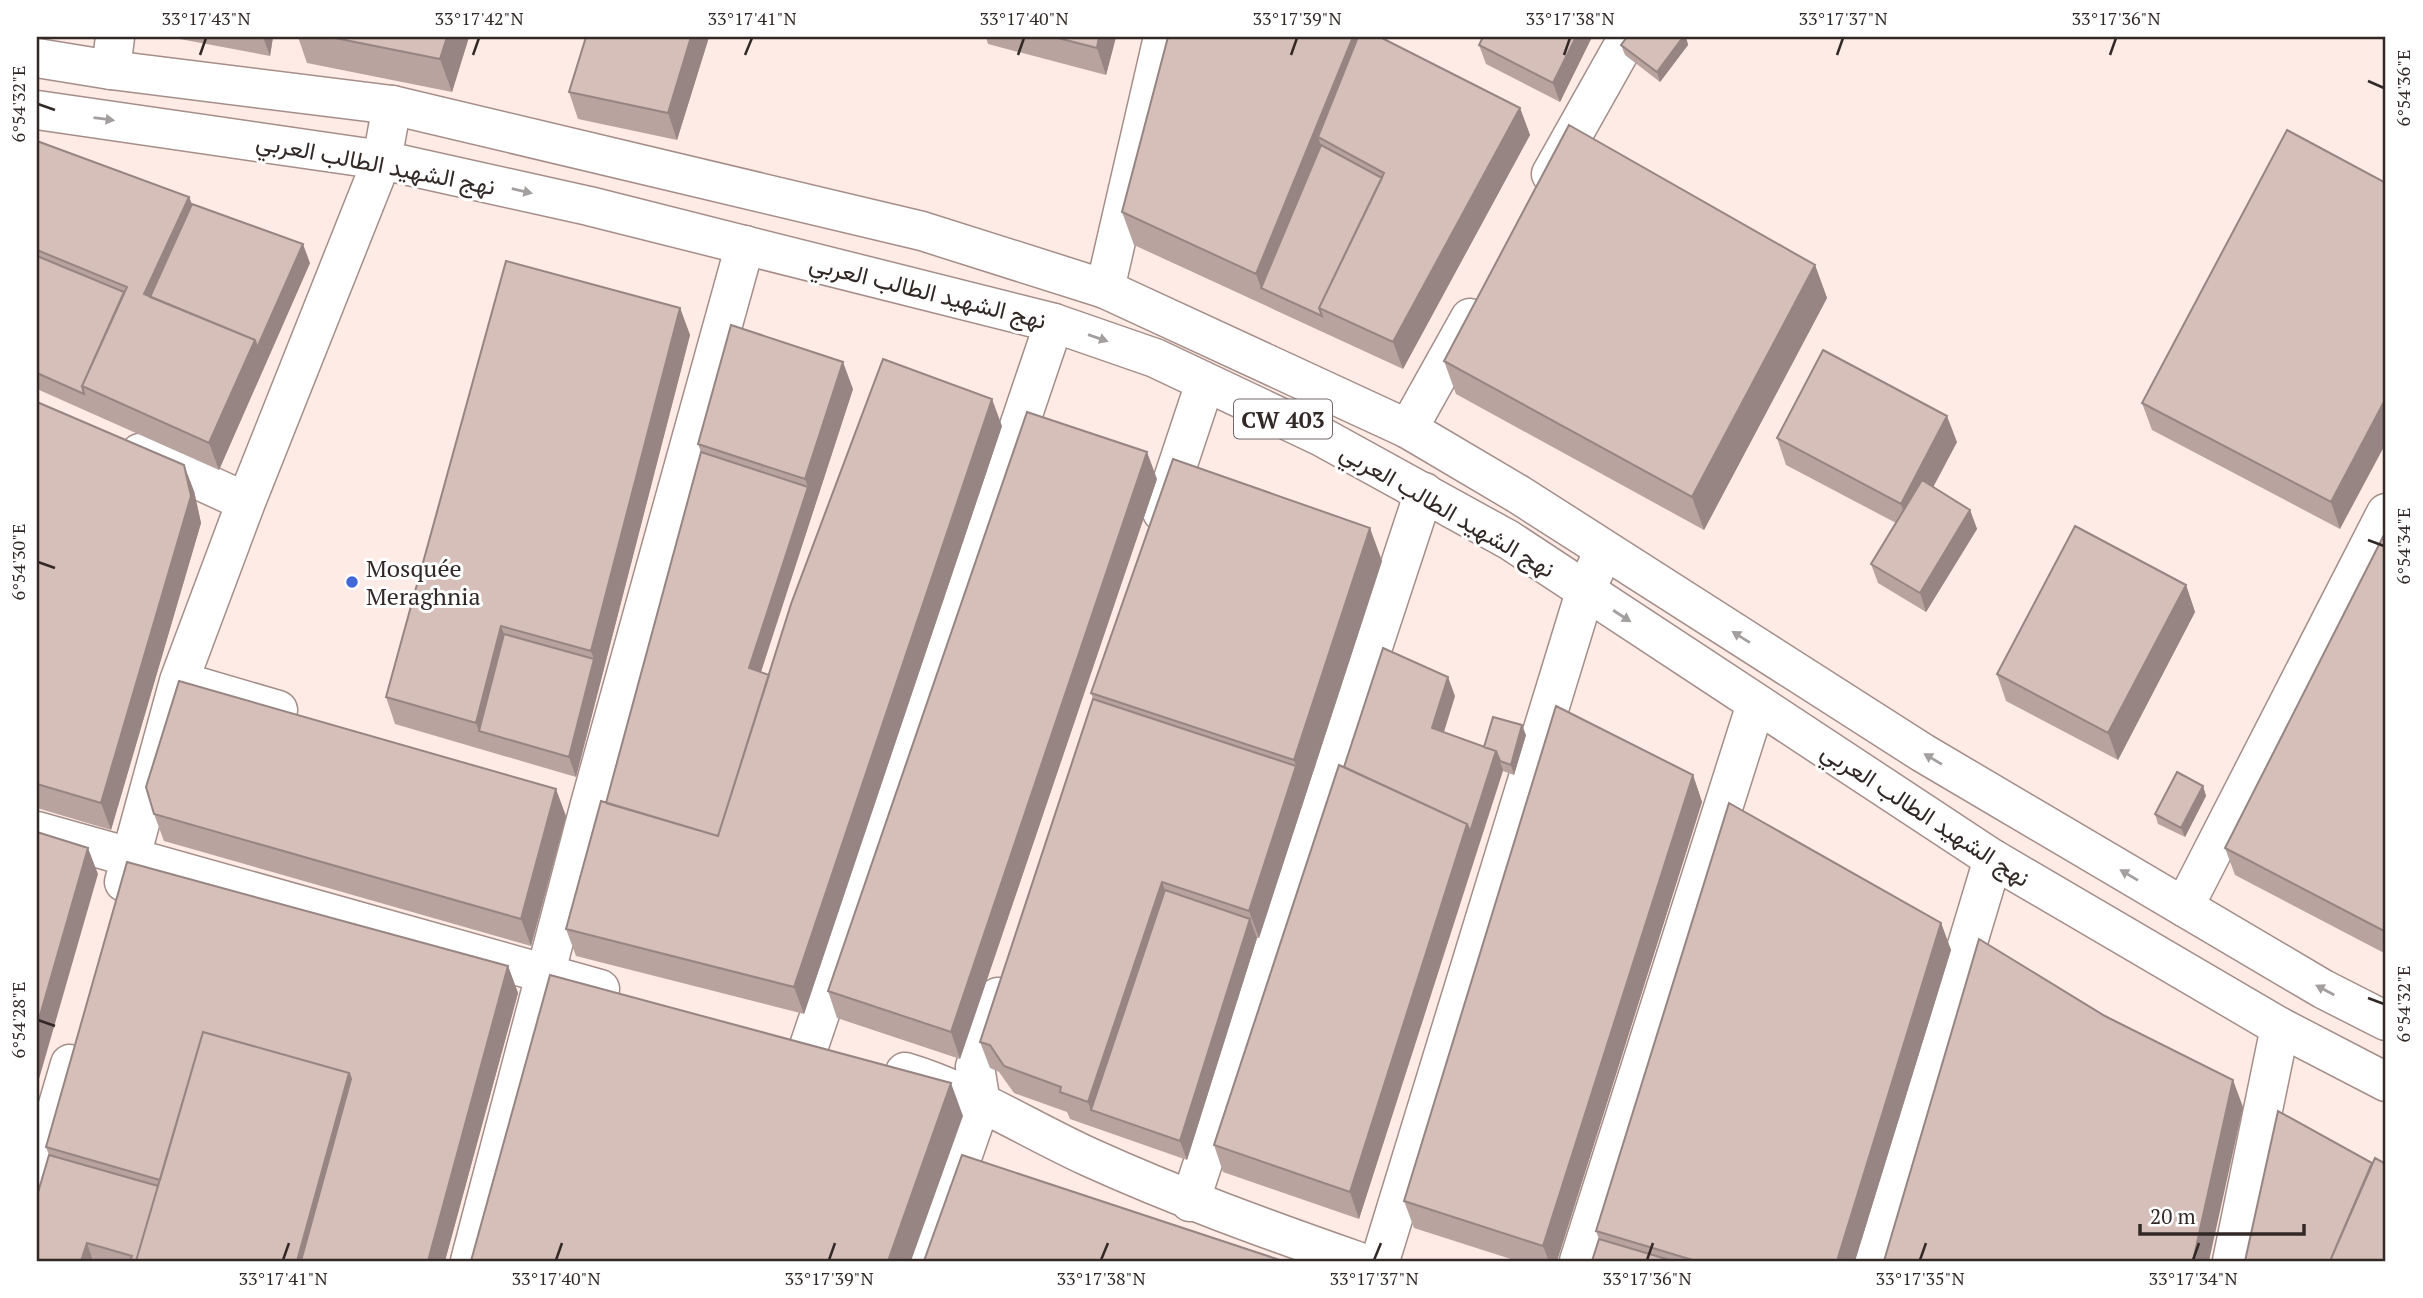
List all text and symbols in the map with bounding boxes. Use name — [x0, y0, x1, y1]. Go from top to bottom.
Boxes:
text: 33°17'43"N — [161, 6, 251, 30]
text: 33°17'42"N — [434, 6, 524, 30]
text: 33°17'41"N — [707, 6, 797, 30]
text: 33°17'40"N — [979, 6, 1069, 30]
text: 33°17'39"N — [1252, 6, 1342, 30]
text: 33°17'38"N — [1525, 6, 1615, 30]
text: 33°17'37"N — [1798, 6, 1888, 30]
text: 33°17'36"N — [2071, 6, 2161, 30]
text: 6°54'36"E — [2391, 50, 2415, 126]
text: 6°54'32"E — [6, 66, 30, 142]
one-way arrow — [94, 113, 116, 124]
street label: نهج الشهيد الطالب العربي — [253, 124, 498, 206]
one-way arrow — [511, 186, 533, 197]
street label: نهج الشهيد الطالب العربي — [805, 246, 1050, 340]
one-way arrow — [1087, 333, 1108, 344]
road number: CW 403 — [1234, 400, 1332, 438]
street label: نهج الشهيد الطالب العربي — [1333, 435, 1561, 588]
text: 6°54'34"E — [2391, 508, 2415, 584]
text: 6°54'30"E — [6, 524, 30, 600]
place label: Mosquée Meraghnia — [366, 552, 481, 612]
marker: Mosquée Meraghnia — [344, 574, 360, 590]
one-way arrow — [1612, 610, 1632, 623]
one-way arrow — [1731, 631, 1751, 644]
street label: نهج الشهيد الطالب العربي — [1813, 734, 2037, 897]
one-way arrow — [1924, 752, 1943, 765]
one-way arrow — [2120, 869, 2139, 881]
text: 6°54'32"E — [2391, 966, 2415, 1042]
text: 6°54'28"E — [6, 982, 30, 1058]
one-way arrow — [2315, 984, 2335, 996]
scale bar — [2140, 1193, 2304, 1237]
text: 20 m — [2150, 1202, 2196, 1230]
text: 33°17'41"N — [238, 1266, 328, 1290]
text: 33°17'40"N — [511, 1266, 601, 1290]
text: 33°17'39"N — [784, 1266, 874, 1290]
text: 33°17'38"N — [1056, 1266, 1146, 1290]
text: 33°17'37"N — [1329, 1266, 1419, 1290]
text: 33°17'36"N — [1602, 1266, 1692, 1290]
text: 33°17'35"N — [1875, 1266, 1965, 1290]
text: 33°17'34"N — [2148, 1266, 2238, 1290]

